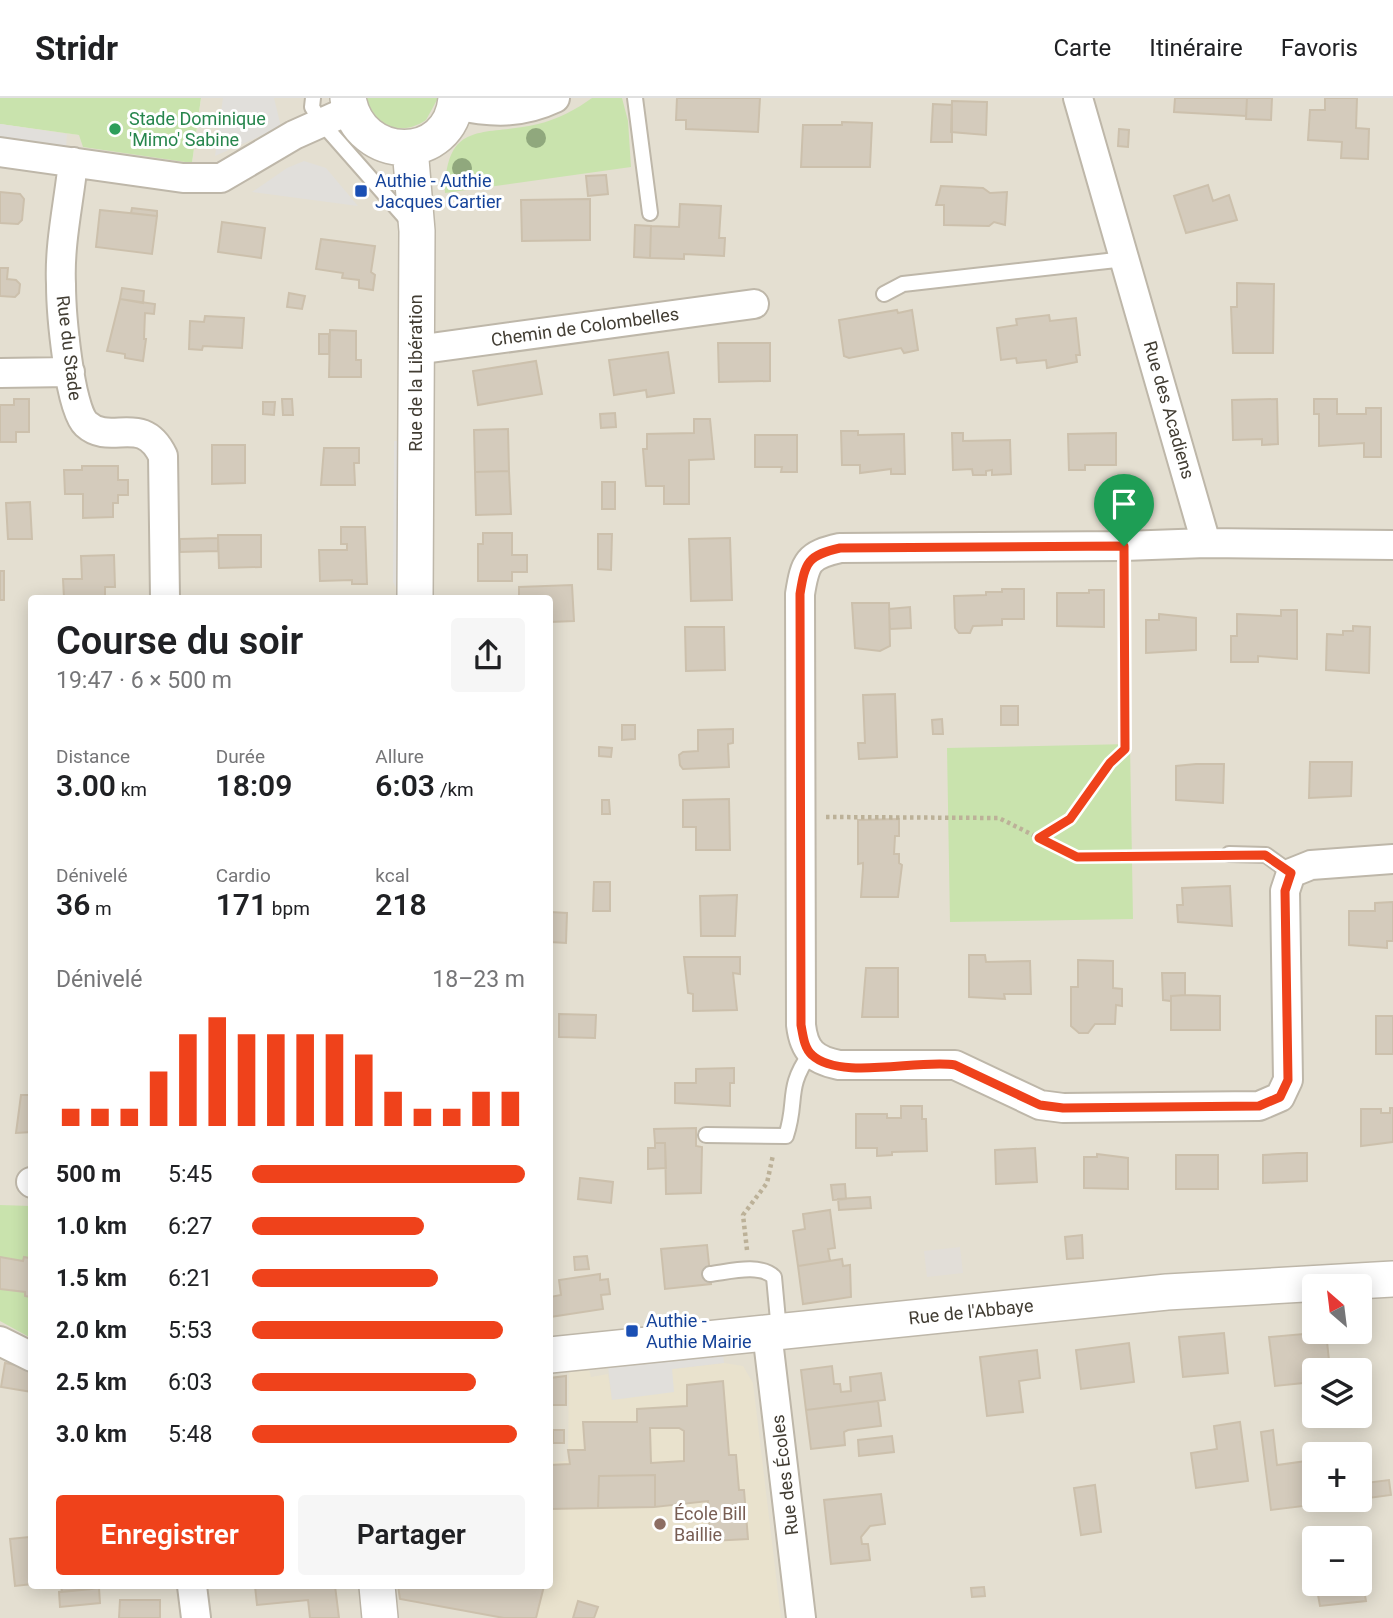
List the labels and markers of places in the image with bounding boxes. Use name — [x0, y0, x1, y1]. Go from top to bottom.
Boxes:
place label: Stade Dominique 'Mimo' Sabine — [129, 108, 266, 150]
marker: Stade Dominique 'Mimo' Sabine — [107, 121, 123, 137]
place label: Authie - Authie Jacques Cartier — [375, 170, 502, 212]
marker: Authie - Authie Jacques Cartier — [353, 183, 369, 199]
pin — [1094, 474, 1154, 546]
place label: Authie - Authie Mairie — [646, 1310, 752, 1352]
marker: Authie - Authie Mairie — [624, 1323, 640, 1339]
place label: École Bill Baillie — [674, 1503, 746, 1545]
marker: École Bill Baillie — [652, 1516, 668, 1532]

